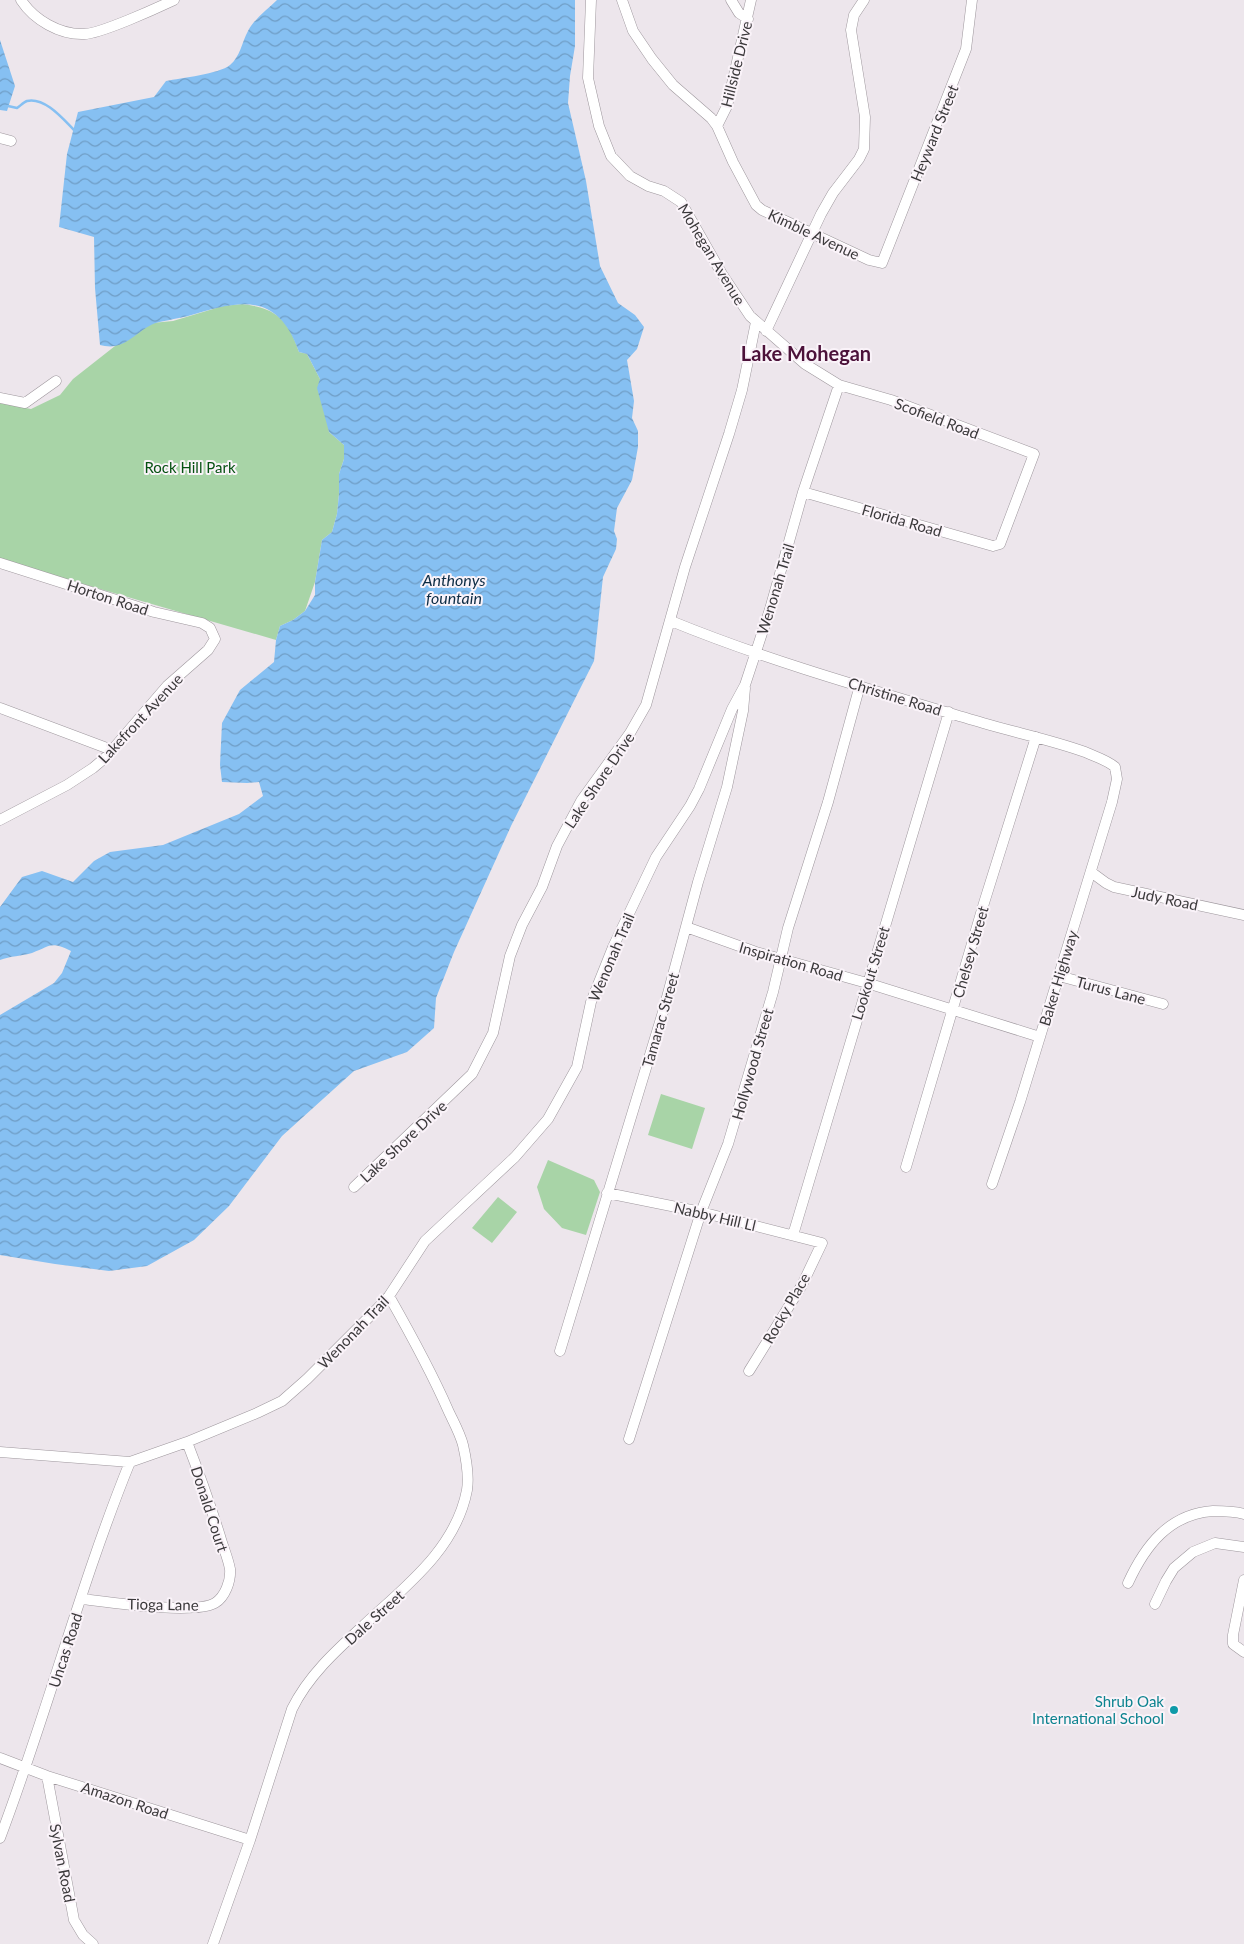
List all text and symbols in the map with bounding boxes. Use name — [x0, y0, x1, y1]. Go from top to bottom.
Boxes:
street label: Hillside Drive — [717, 19, 755, 109]
street label: Heyward Street — [906, 81, 962, 184]
street label: Mohegan Avenue — [675, 200, 749, 308]
street label: Kimble Avenue — [765, 205, 863, 263]
district label: Lake Mohegan — [741, 341, 871, 365]
street label: Scofield Road — [892, 394, 982, 442]
park label: Rock Hill Park — [144, 458, 236, 476]
street label: Florida Road — [860, 500, 944, 540]
street label: Wenonah Trail — [753, 541, 797, 637]
water label: Anthonys fountain — [421, 570, 486, 607]
street label: Horton Road — [65, 575, 151, 619]
street label: Lakefront Avenue — [94, 669, 186, 766]
street label: Christine Road — [846, 673, 944, 719]
street label: Lake Shore Drive — [560, 729, 638, 831]
street label: Judy Road — [1130, 882, 1200, 914]
street label: Chelsey Street — [948, 903, 992, 1000]
street label: Wenonah Trail — [584, 910, 638, 1004]
street label: Lookout Street — [847, 923, 893, 1022]
street label: Baker Highway — [1035, 928, 1081, 1028]
street label: Inspiration Road — [737, 938, 845, 984]
street label: Tamarac Street — [638, 970, 682, 1069]
street label: Turus Lane — [1074, 972, 1148, 1008]
street label: Hollywood Street — [728, 1006, 777, 1122]
street label: Lake Shore Drive — [356, 1096, 450, 1186]
street label: Nabby Hill Ll — [672, 1198, 758, 1234]
street label: Rocky Place — [759, 1270, 813, 1346]
street label: Wenonah Trail — [314, 1292, 392, 1372]
street label: Donald Court — [188, 1464, 232, 1555]
street label: Dale Street — [341, 1585, 408, 1648]
street label: Tioga Lane — [127, 1594, 199, 1614]
street label: Uncas Road — [44, 1610, 86, 1690]
place label: Shrub Oak International School — [1032, 1692, 1164, 1727]
marker: Shrub Oak International School — [1168, 1704, 1180, 1716]
street label: Amazon Road — [79, 1777, 171, 1823]
street label: Sylvan Road — [47, 1822, 79, 1904]

